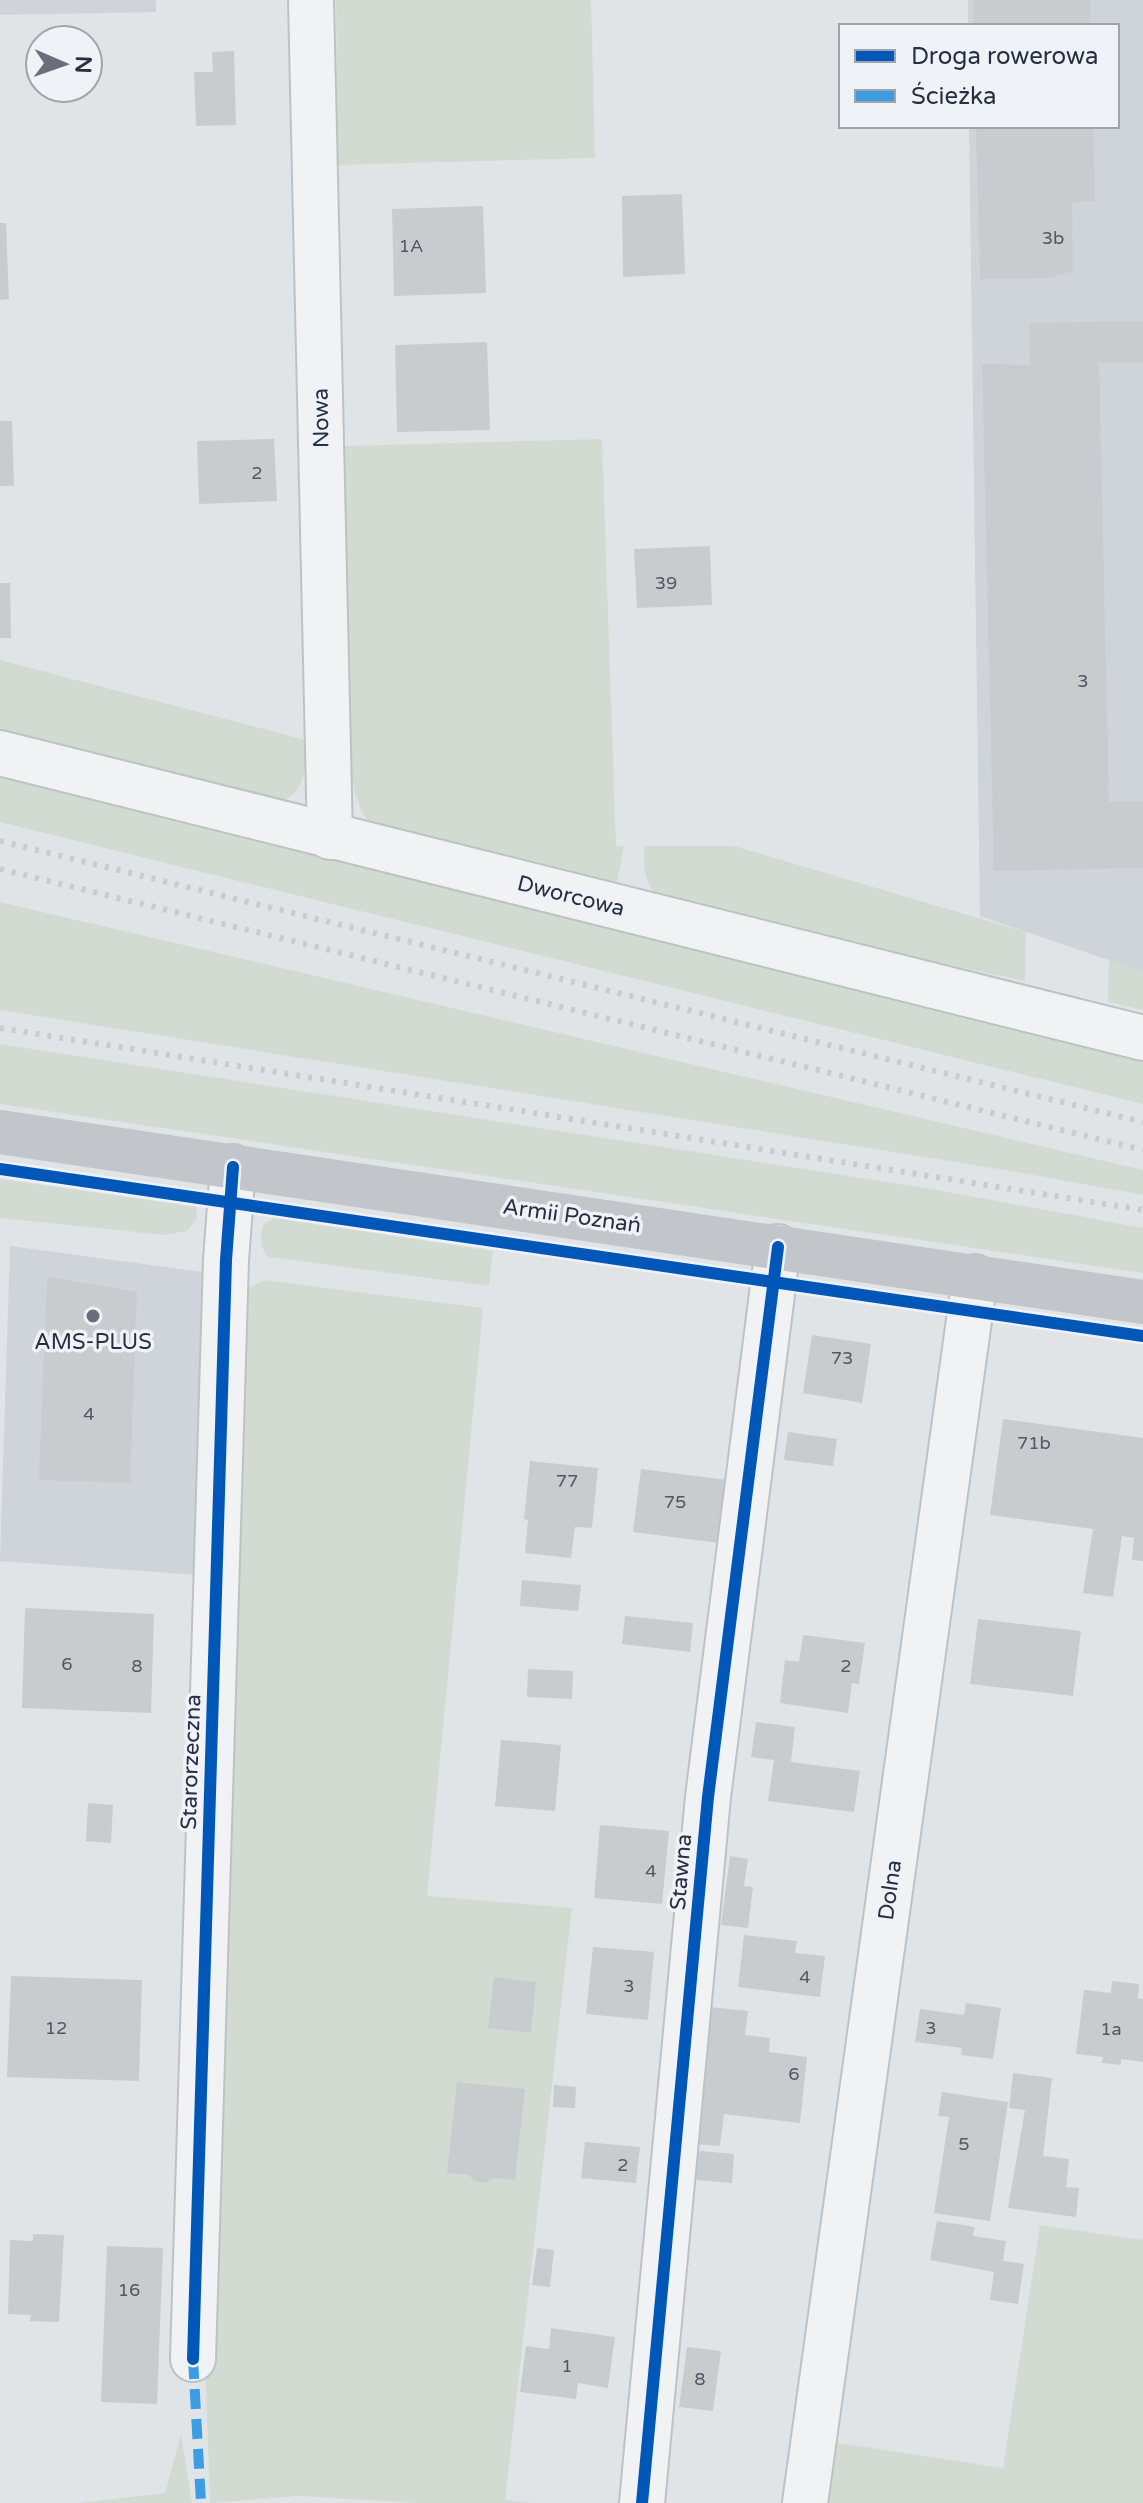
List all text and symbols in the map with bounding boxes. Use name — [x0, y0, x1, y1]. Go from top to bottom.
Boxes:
north arrow — [24, 24, 104, 104]
legend — [839, 24, 1119, 128]
text: Droga rowerowa — [911, 42, 1098, 71]
text: N — [70, 55, 96, 74]
text: Ścieżka — [911, 81, 996, 111]
house number: 3b — [1042, 227, 1064, 249]
house number: 1A — [399, 235, 423, 257]
street label: Nowa — [307, 388, 335, 448]
house number: 2 — [251, 462, 263, 484]
house number: 39 — [655, 572, 677, 594]
house number: 3 — [1077, 670, 1089, 692]
street label: Dworcowa — [515, 870, 627, 922]
street label: Armii Poznań — [501, 1193, 643, 1239]
marker: AMS-PLUS — [84, 1307, 102, 1325]
place label: AMS-PLUS — [34, 1329, 152, 1355]
house number: 73 — [831, 1347, 853, 1369]
house number: 4 — [83, 1403, 95, 1425]
house number: 71b — [1017, 1432, 1051, 1454]
house number: 77 — [556, 1470, 578, 1492]
house number: 75 — [664, 1491, 686, 1513]
house number: 6 — [61, 1653, 73, 1675]
house number: 8 — [131, 1655, 143, 1677]
house number: 2 — [840, 1655, 852, 1677]
street label: Starorzeczna — [176, 1694, 206, 1830]
street label: Stawna — [665, 1833, 697, 1911]
street label: Dolna — [873, 1858, 907, 1922]
house number: 4 — [645, 1860, 657, 1882]
house number: 4 — [799, 1966, 811, 1988]
house number: 3 — [623, 1975, 635, 1997]
house number: 12 — [45, 2017, 67, 2039]
house number: 3 — [925, 2017, 937, 2039]
house number: 1a — [1100, 2018, 1122, 2040]
house number: 6 — [788, 2063, 800, 2085]
house number: 5 — [958, 2133, 970, 2155]
house number: 2 — [617, 2154, 629, 2176]
house number: 16 — [118, 2279, 140, 2301]
house number: 1 — [561, 2355, 573, 2377]
house number: 8 — [694, 2368, 706, 2390]

